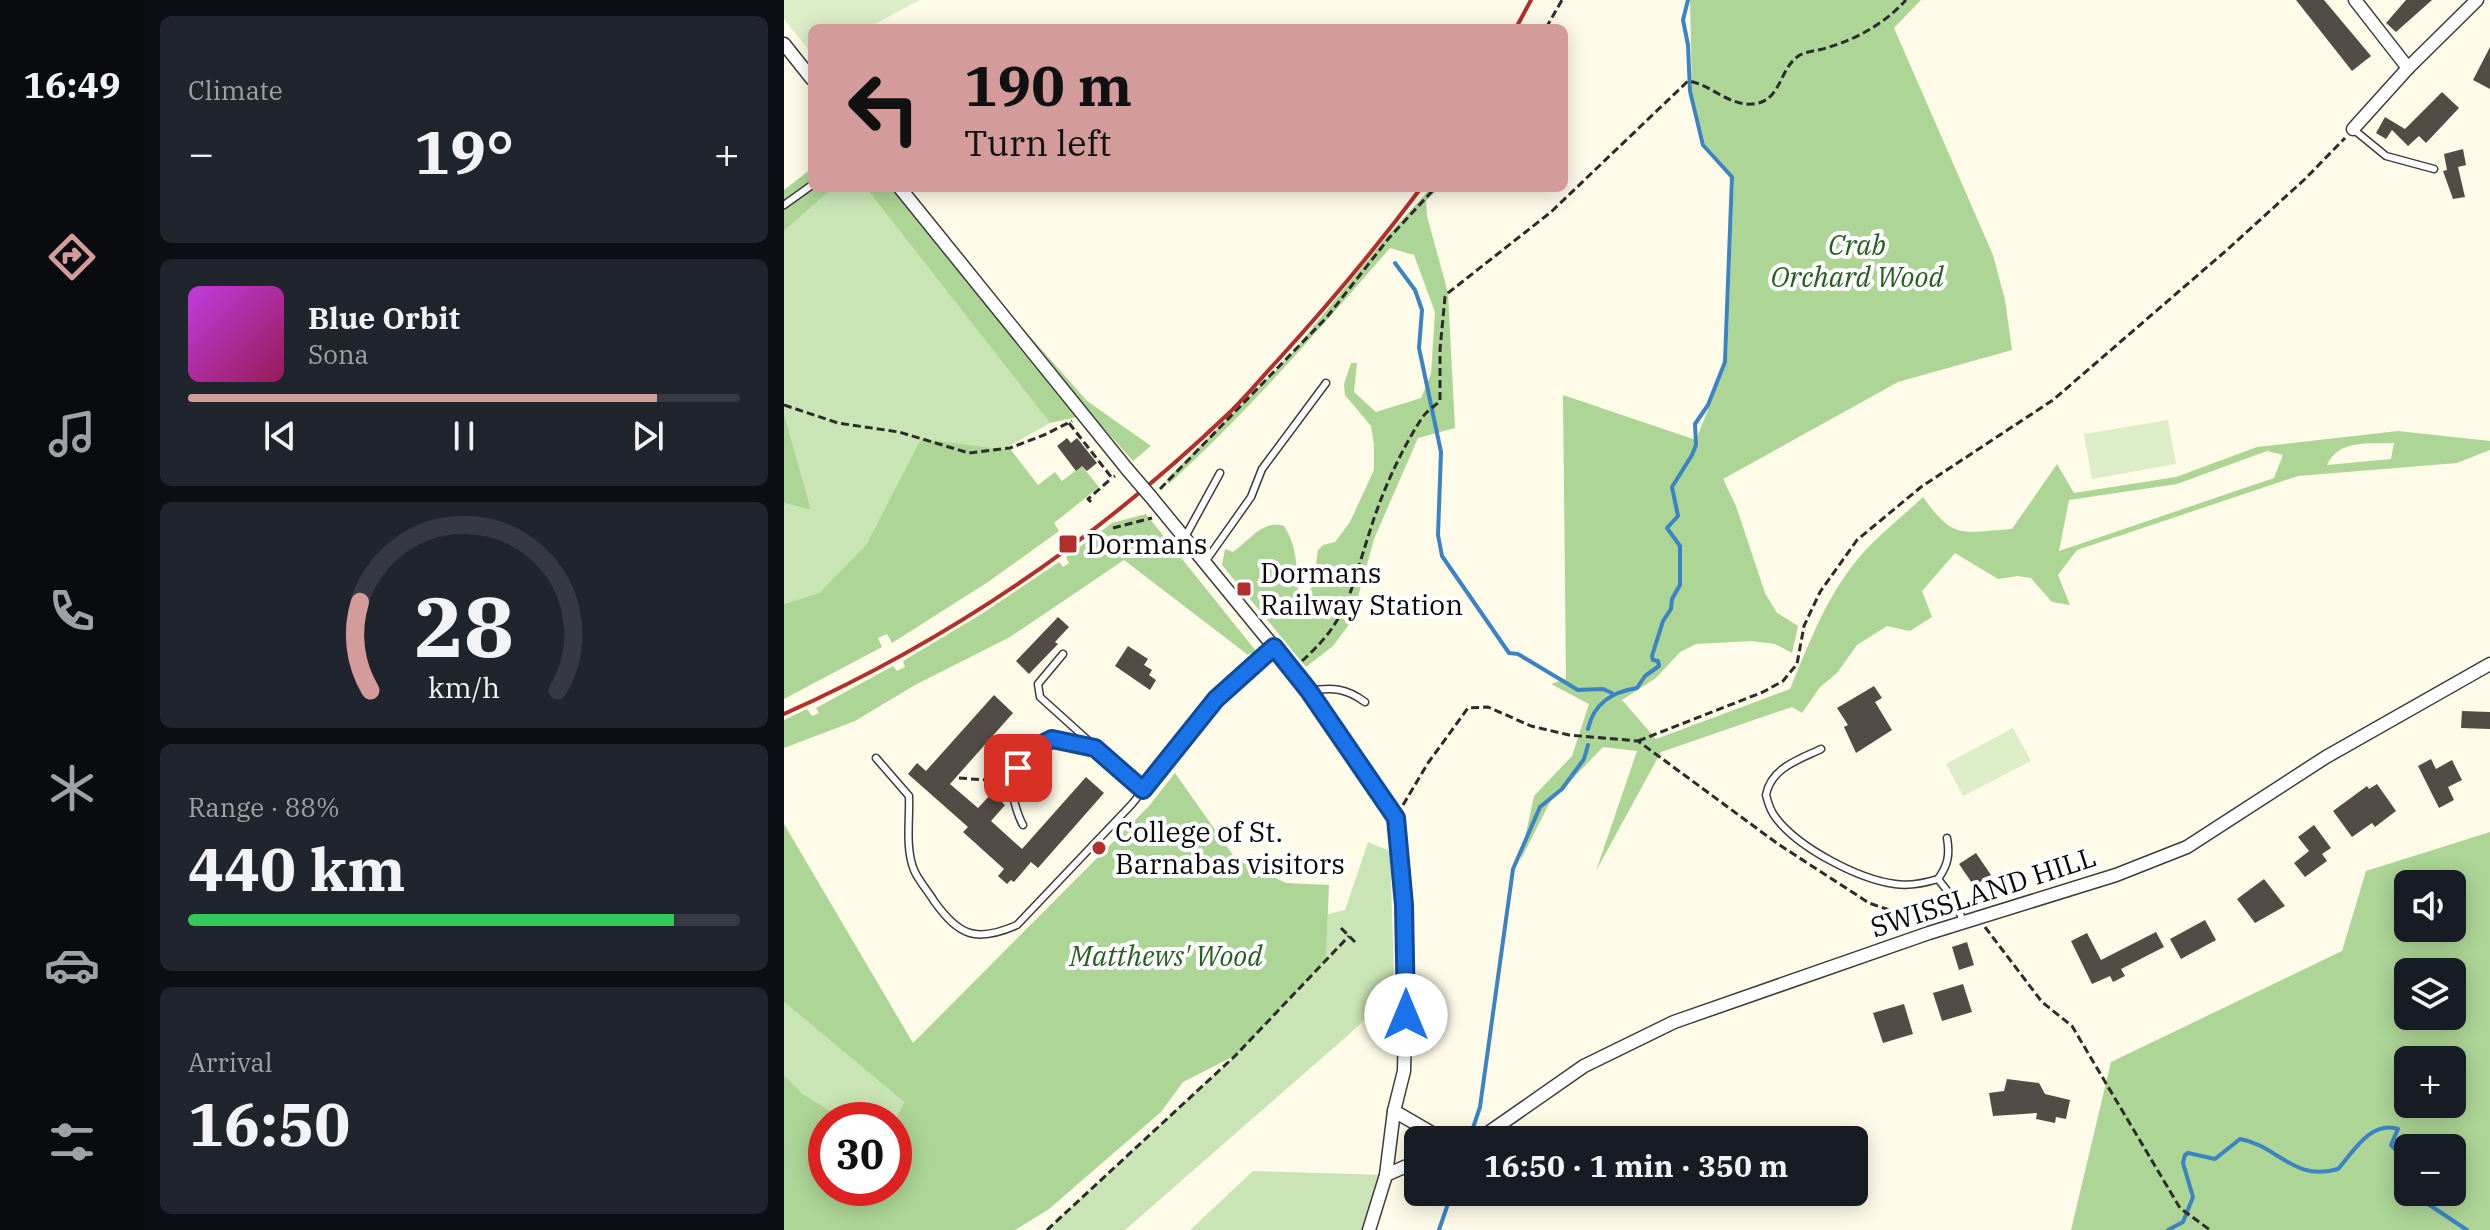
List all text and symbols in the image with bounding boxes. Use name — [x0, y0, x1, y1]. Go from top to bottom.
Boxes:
text: 190 m — [964, 49, 1132, 121]
icon: left — [832, 56, 936, 160]
text: 16:49 — [23, 61, 121, 108]
text: Climate — [188, 73, 283, 107]
text: 19° — [414, 112, 514, 191]
text: Turn left — [964, 119, 1111, 166]
text: − — [188, 124, 214, 181]
text: + — [714, 124, 740, 181]
park label: Crab Orchard Wood — [1770, 226, 1944, 295]
icon: directions — [44, 229, 100, 285]
text: Blue Orbit — [308, 298, 460, 337]
text: Sona — [308, 337, 369, 371]
icon: music — [44, 406, 100, 462]
icon: previous — [258, 414, 302, 458]
icon: pause — [442, 414, 486, 458]
icon: next — [626, 414, 670, 458]
place label: Dormans — [1086, 525, 1208, 562]
marker: Dormans — [1057, 533, 1079, 555]
place label: Dormans Railway Station — [1260, 554, 1463, 623]
text: 28 — [414, 572, 514, 680]
marker: Dormans Railway Station — [1235, 580, 1253, 598]
icon: phone — [44, 583, 100, 639]
text: km/h — [428, 669, 500, 706]
pin — [984, 734, 1052, 802]
icon: arrive — [996, 746, 1040, 790]
icon: climate — [44, 760, 100, 816]
text: Range · 88% — [188, 790, 340, 824]
place label: College of St. Barnabas visitors — [1115, 813, 1345, 882]
text: 440 km — [188, 829, 406, 908]
street label: SWISSLAND HILL — [1865, 838, 2100, 945]
marker: College of St. Barnabas visitors — [1090, 839, 1108, 857]
map controls — [2394, 870, 2466, 1206]
button: sound — [2394, 870, 2466, 942]
icon: car — [44, 937, 100, 993]
park label: Matthews' Wood — [1069, 937, 1263, 974]
button: layers — [2394, 958, 2466, 1030]
position arrow — [1364, 973, 1448, 1057]
text: Arrival — [188, 1045, 273, 1079]
button: + — [2394, 1046, 2466, 1118]
text: 16:50 — [188, 1084, 350, 1163]
speed limit sign: 30 — [808, 1102, 912, 1206]
icon: filters — [44, 1114, 100, 1170]
button: − — [2394, 1134, 2466, 1206]
text: 16:50 · 1 min · 350 m — [1484, 1146, 1788, 1185]

